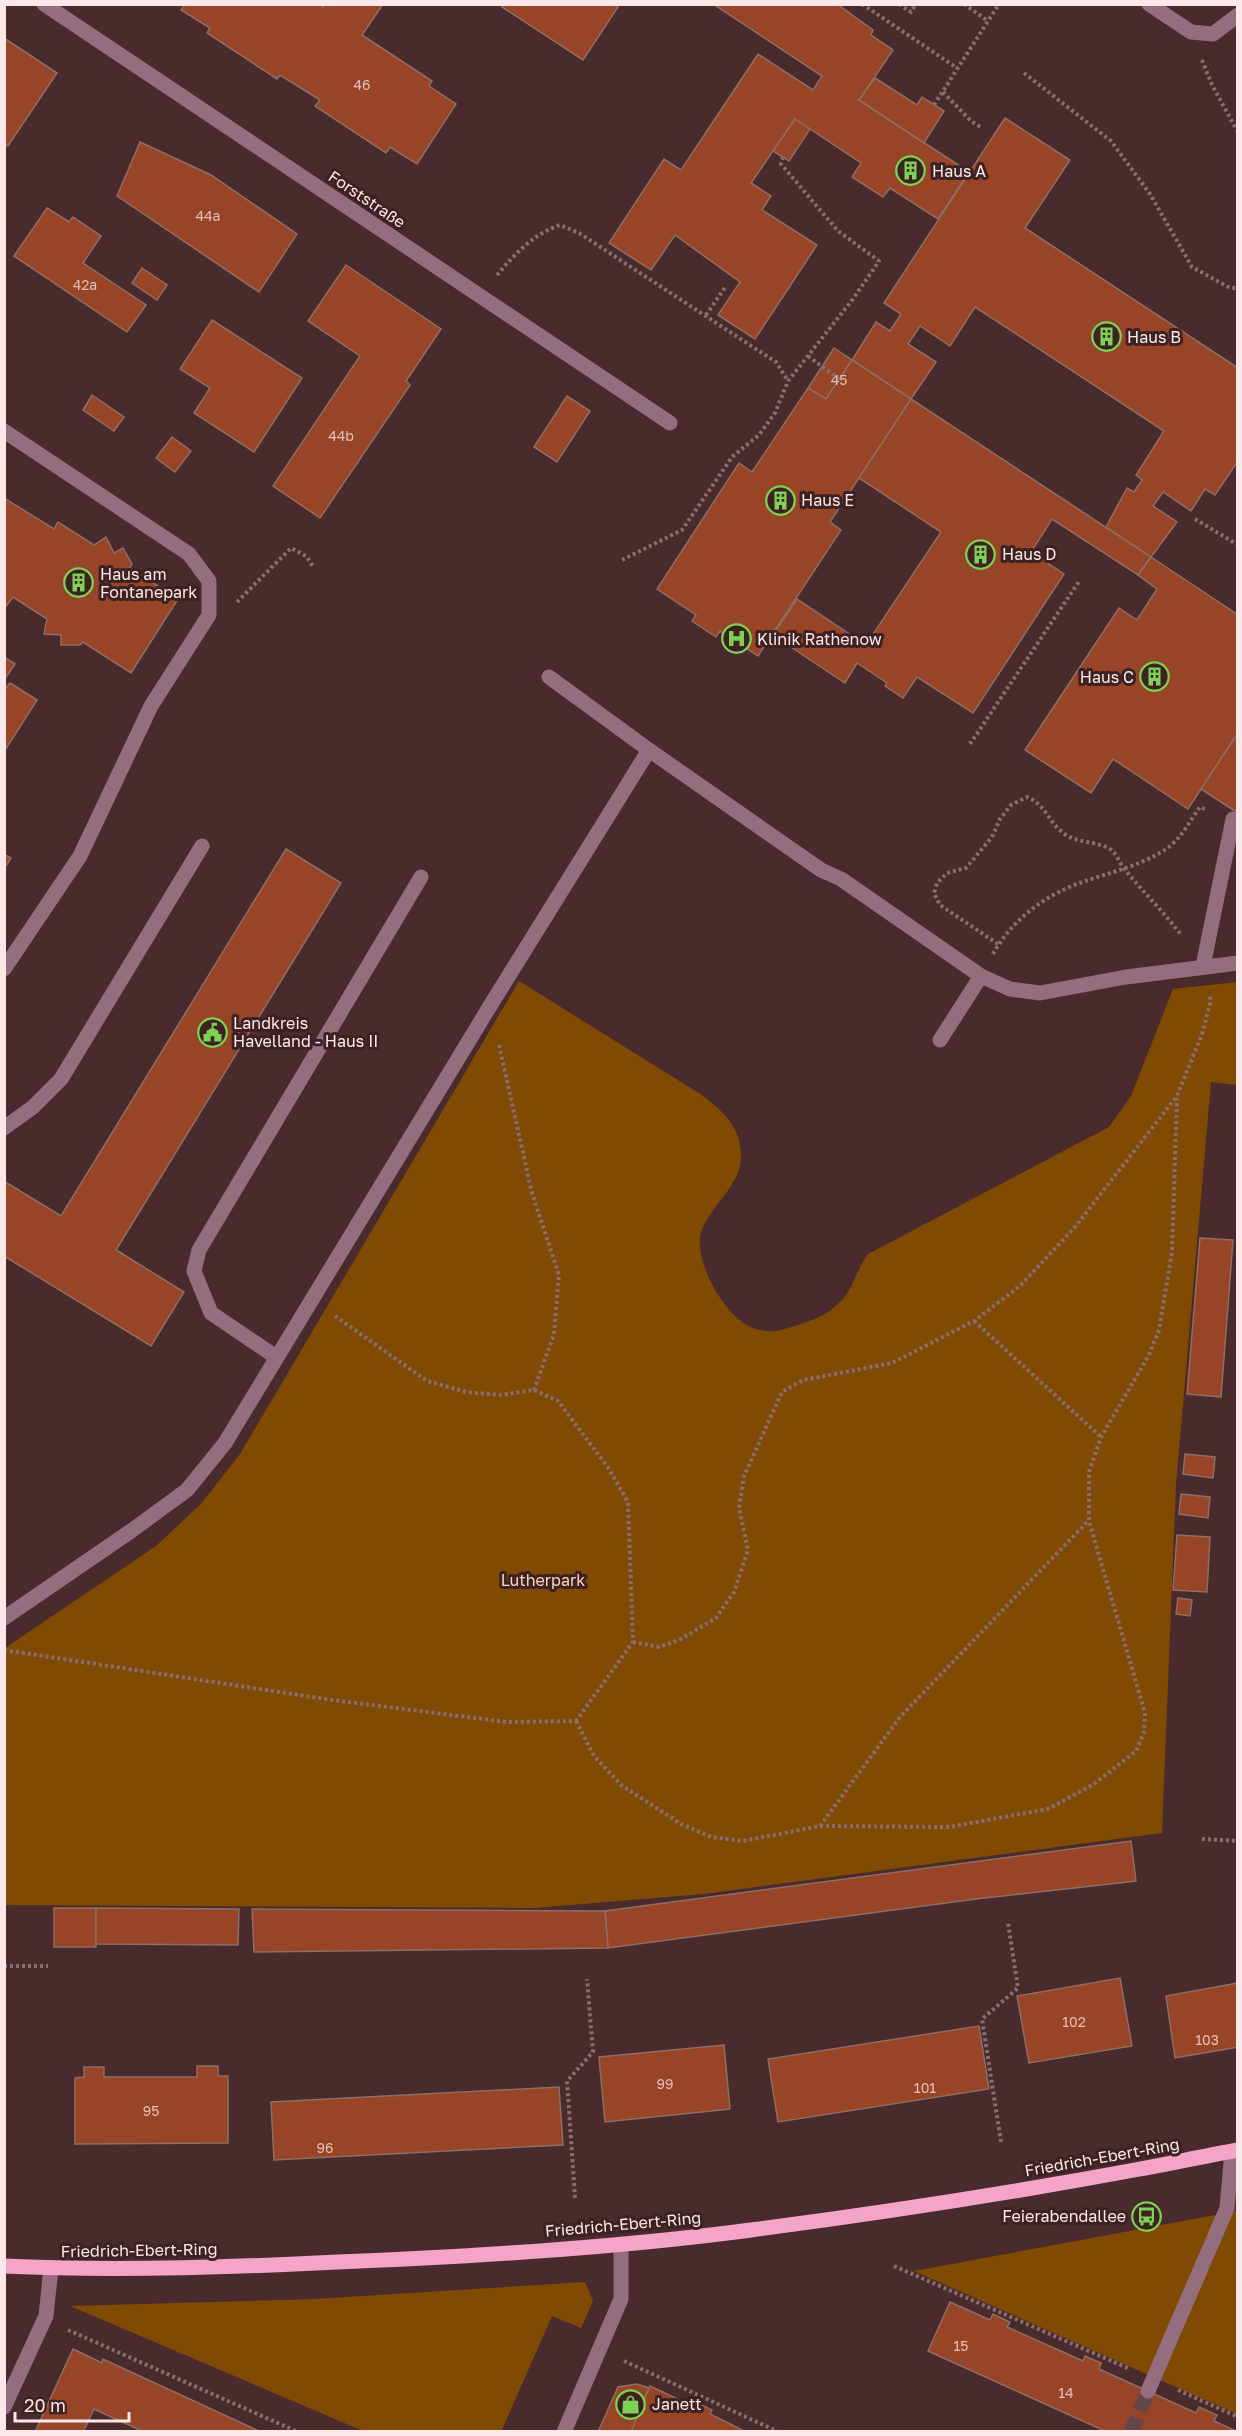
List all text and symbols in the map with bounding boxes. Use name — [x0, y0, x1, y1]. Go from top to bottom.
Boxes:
house number: 46 — [353, 76, 371, 93]
building icon: Haus A — [895, 155, 927, 187]
place label: Haus A — [932, 161, 986, 181]
street label: Forststraße — [325, 166, 409, 232]
house number: 44a — [196, 207, 221, 224]
house number: 42a — [73, 276, 97, 293]
building icon: Haus B — [1090, 321, 1122, 353]
place label: Haus B — [1127, 327, 1181, 347]
house number: 45 — [831, 371, 847, 388]
house number: 44b — [328, 427, 354, 444]
building icon: Haus E — [764, 484, 796, 516]
place label: Haus E — [801, 490, 854, 510]
building icon: Haus D — [965, 538, 997, 570]
place label: Haus D — [1002, 544, 1057, 564]
place label: Haus am Fontanepark — [100, 564, 197, 602]
building icon: Haus am Fontanepark — [63, 567, 95, 599]
hospital icon: Klinik Rathenow — [720, 623, 752, 655]
place label: Klinik Rathenow — [757, 629, 882, 649]
building icon: Haus C — [1139, 661, 1171, 693]
place label: Haus C — [1080, 667, 1134, 687]
place label: Landkreis Havelland - Haus II — [233, 1013, 378, 1051]
public building icon: Landkreis Havelland - Haus II — [196, 1016, 228, 1048]
park label: Lutherpark — [501, 1570, 585, 1590]
house number: 102 — [1062, 2013, 1086, 2030]
house number: 103 — [1195, 2031, 1219, 2048]
house number: 99 — [657, 2075, 673, 2092]
house number: 101 — [914, 2079, 936, 2096]
house number: 95 — [143, 2102, 159, 2119]
street label: Friedrich-Ebert-Ring — [1023, 2134, 1181, 2180]
house number: 96 — [317, 2139, 333, 2156]
bus stop icon: Feierabendallee — [1131, 2200, 1163, 2232]
place label: Feierabendallee — [1002, 2206, 1126, 2226]
street label: Friedrich-Ebert-Ring — [544, 2207, 702, 2241]
street label: Friedrich-Ebert-Ring — [60, 2239, 218, 2261]
house number: 15 — [954, 2337, 968, 2354]
house number: 14 — [1058, 2384, 1074, 2401]
scale bar — [15, 2385, 129, 2423]
shop icon: Janett — [615, 2388, 647, 2420]
text: 20 m — [24, 2394, 66, 2416]
place label: Janett — [652, 2394, 702, 2414]

